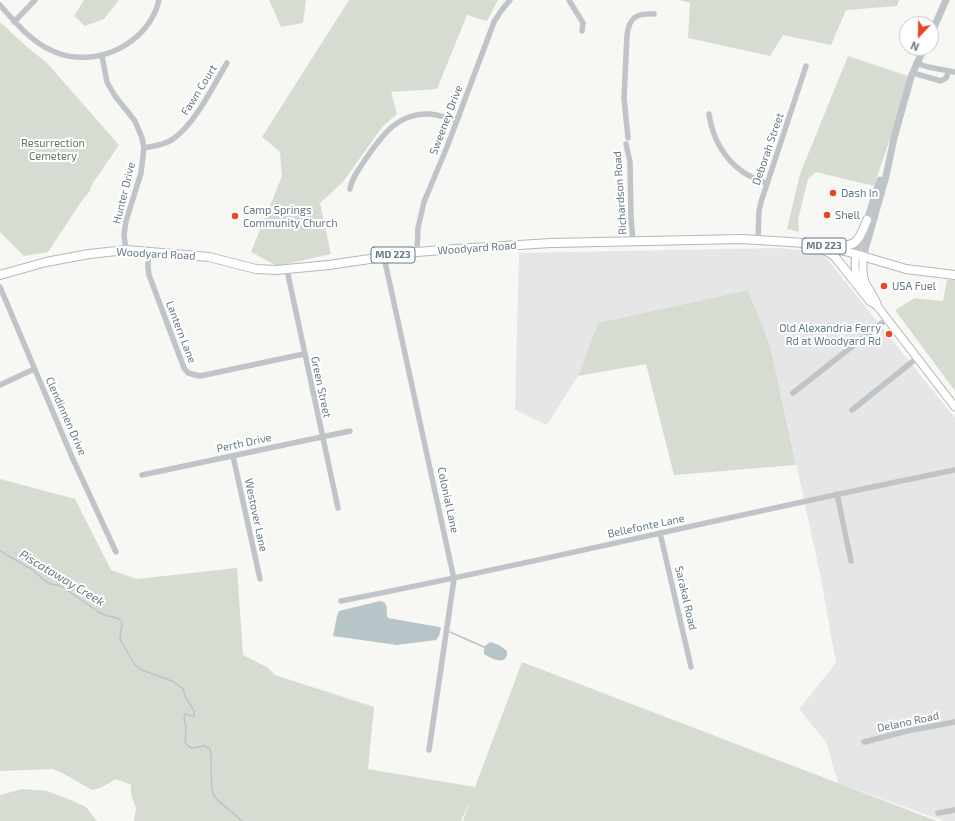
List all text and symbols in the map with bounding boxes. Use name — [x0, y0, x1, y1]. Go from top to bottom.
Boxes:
north arrow — [899, 16, 939, 56]
text: N — [909, 39, 921, 54]
street label: Fawn Court — [178, 62, 220, 118]
street label: Sweeney Drive — [427, 83, 465, 157]
street label: Deborah Street — [749, 111, 787, 187]
park label: Resurrection Cemetery — [21, 136, 85, 162]
street label: Richardson Road — [610, 151, 630, 235]
street label: Hunter Drive — [110, 161, 138, 225]
place label: Dash In — [841, 186, 878, 200]
marker: Dash In — [828, 188, 838, 198]
place label: Camp Springs Community Church — [243, 203, 338, 229]
place label: Shell — [835, 208, 860, 222]
marker: Shell — [822, 210, 832, 220]
marker: Camp Springs Community Church — [230, 211, 240, 221]
road number: MD 223 — [802, 238, 846, 254]
street label: Woodyard Road — [437, 239, 517, 257]
street label: Woodyard Road — [116, 245, 196, 263]
road number: MD 223 — [371, 247, 415, 263]
place label: USA Fuel — [892, 279, 936, 293]
marker: USA Fuel — [879, 281, 889, 291]
street label: Lantern Lane — [163, 299, 199, 365]
place label: Old Alexandria Ferry Rd at Woodyard Rd — [779, 321, 881, 347]
marker: Old Alexandria Ferry Rd at Woodyard Rd — [884, 329, 894, 339]
street label: Green Street — [308, 355, 334, 419]
street label: Clendinnen Drive — [43, 375, 89, 457]
street label: Perth Drive — [215, 431, 273, 455]
street label: Colonial Lane — [435, 466, 461, 534]
street label: Westover Lane — [242, 477, 270, 553]
street label: Bellefonte Lane — [606, 511, 686, 541]
water label: Piscataway Creek — [17, 547, 107, 609]
street label: Sarakal Road — [672, 565, 700, 631]
street label: Delano Road — [876, 709, 940, 735]

